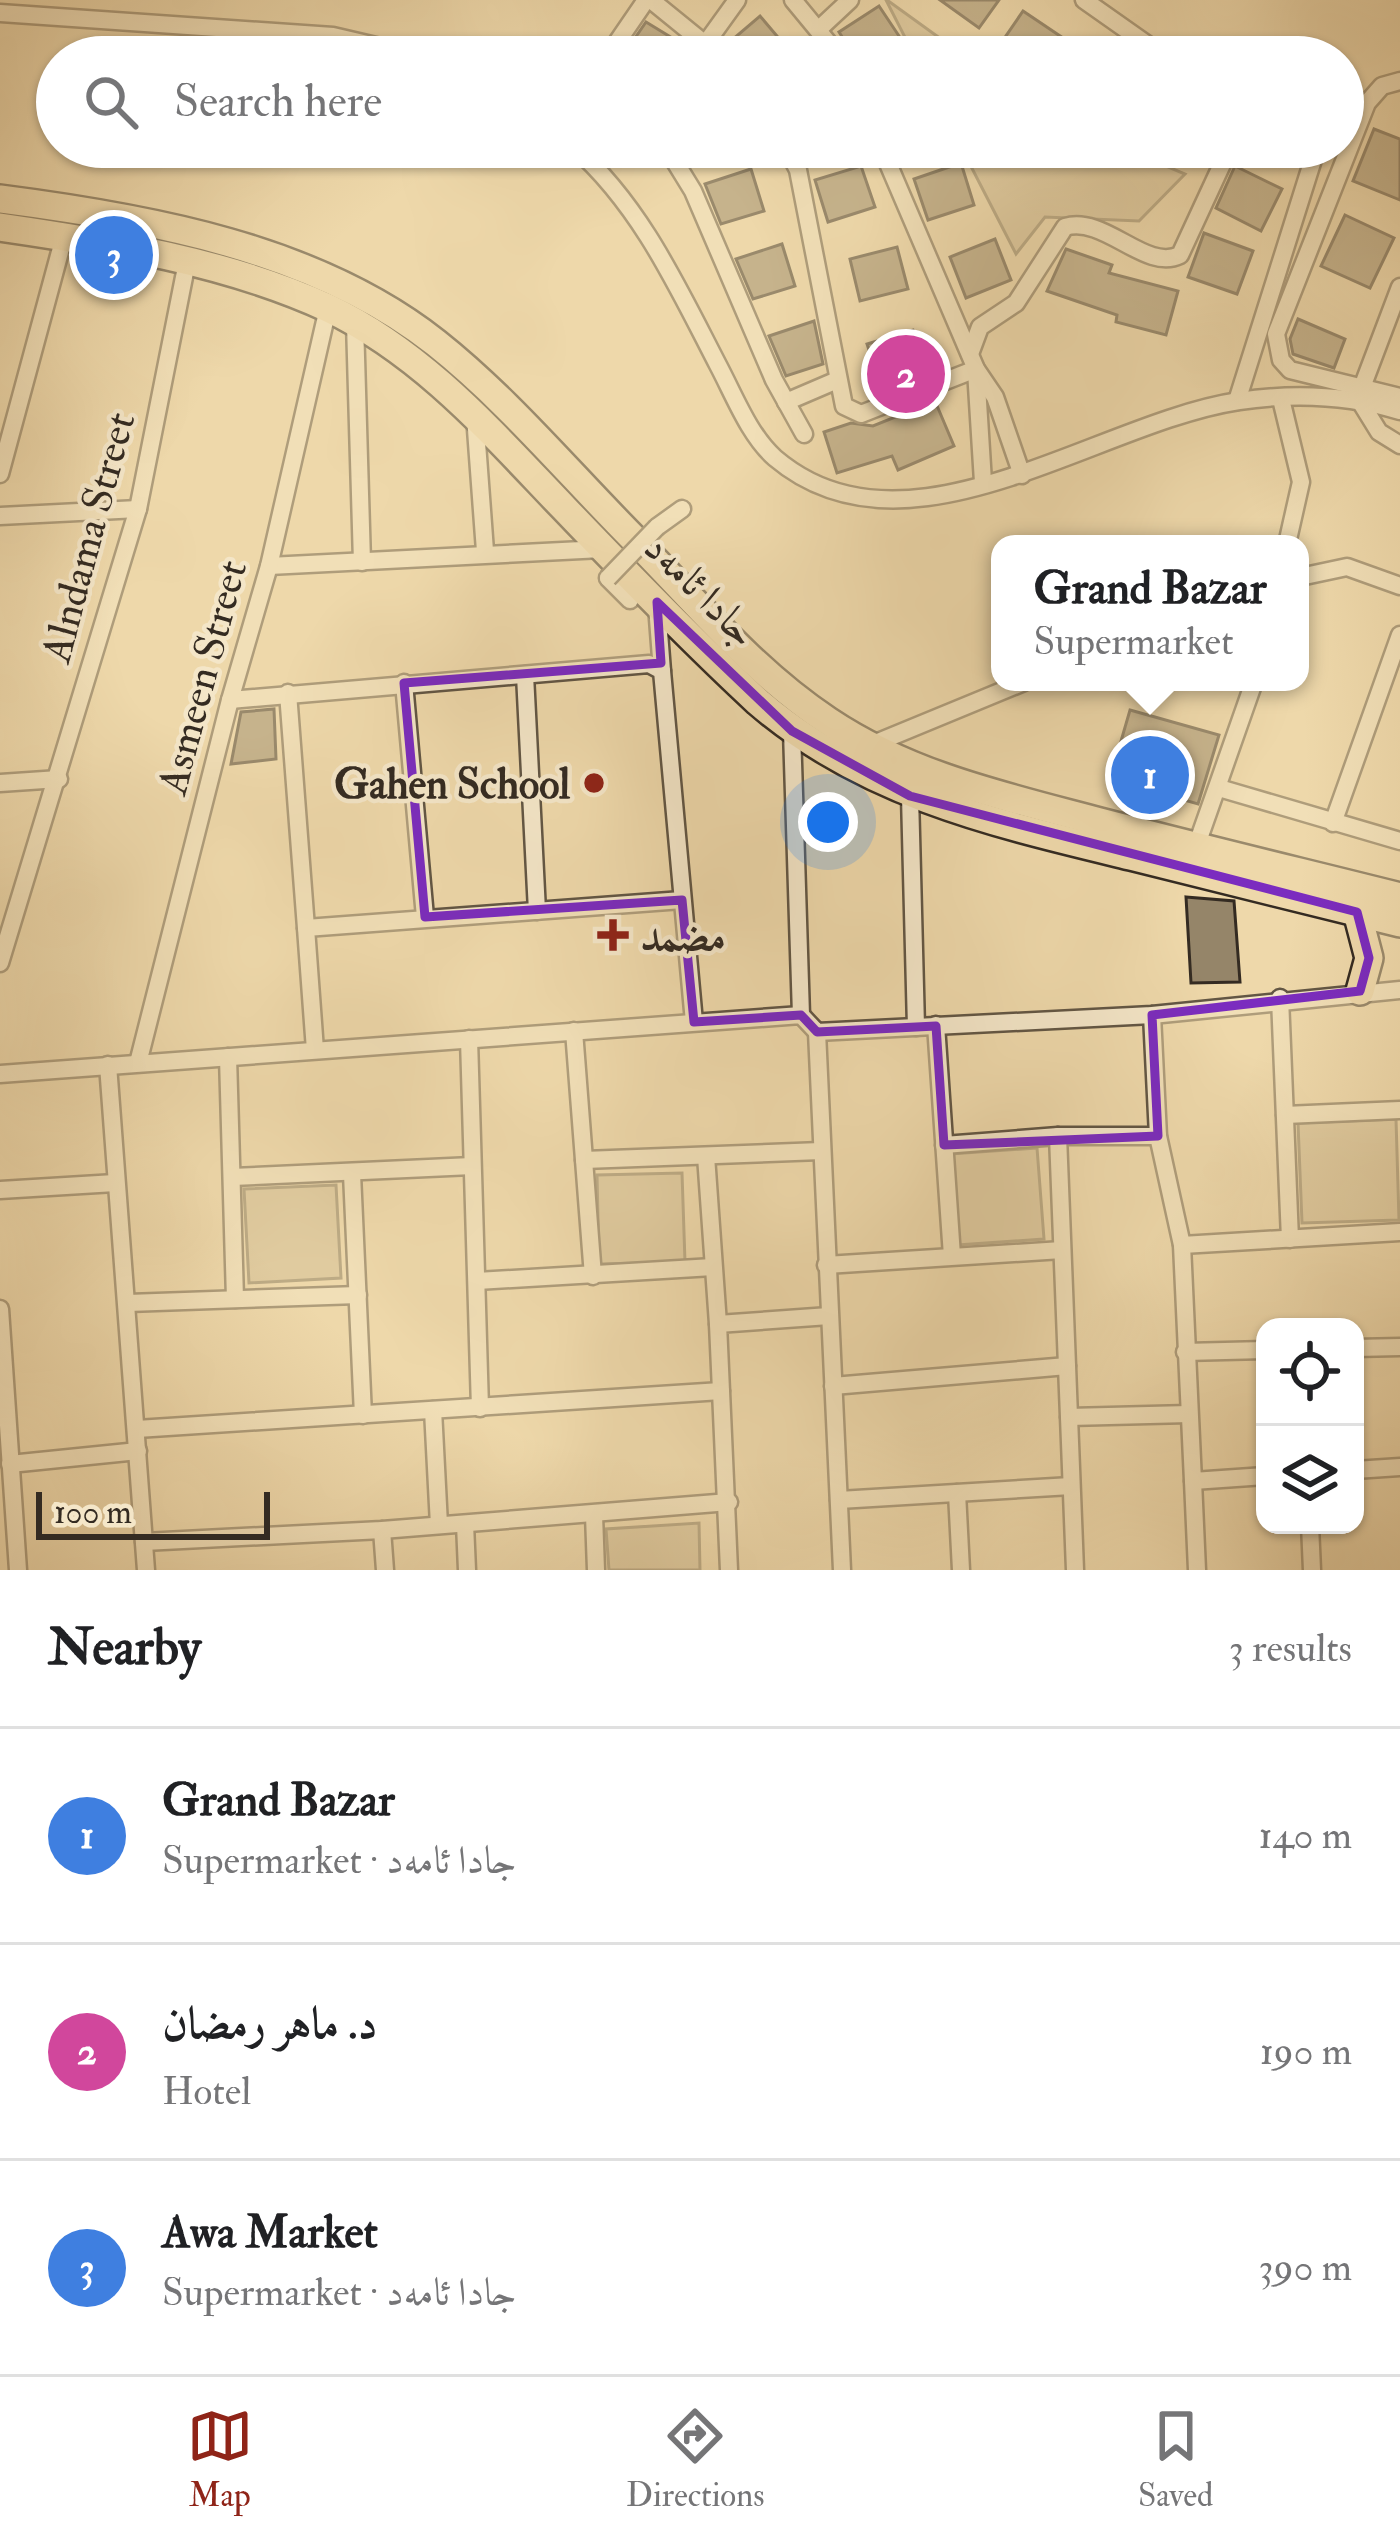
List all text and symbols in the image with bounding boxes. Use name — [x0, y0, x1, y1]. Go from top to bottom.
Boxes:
search box — [36, 36, 1364, 168]
icon: search — [78, 69, 144, 135]
text: Search here — [174, 74, 382, 130]
pin: 3 — [75, 210, 153, 300]
pin: 2 — [867, 329, 945, 419]
street label: Alndama Street — [30, 407, 147, 669]
street label: جادا ئامەد — [632, 522, 769, 659]
popup — [991, 535, 1309, 691]
street label: Asmeen Street — [146, 555, 259, 801]
text: Grand Bazar — [1034, 561, 1266, 617]
text: Supermarket — [1034, 617, 1234, 666]
pin: 1 — [1111, 730, 1189, 820]
place label: Gahen School — [334, 759, 570, 811]
marker: Gahen School — [581, 770, 607, 796]
your location — [798, 792, 858, 852]
place label: مضمد — [640, 911, 726, 963]
marker: مضمد — [597, 919, 629, 951]
map controls — [1256, 1318, 1364, 1534]
button: locate — [1256, 1318, 1364, 1426]
button: layers — [1256, 1426, 1364, 1534]
scale bar — [36, 1486, 270, 1539]
text: 100 m — [54, 1492, 132, 1533]
text: Nearby — [48, 1616, 201, 1680]
text: 3 results — [1229, 1624, 1352, 1673]
text: Grand Bazar — [162, 1773, 395, 1829]
text: 1 — [80, 1811, 94, 1860]
text: 140 m — [1259, 1811, 1352, 1860]
text: Supermarket · جادا ئامەد — [162, 1836, 517, 1885]
text: د. ماهر رمضان — [162, 1996, 378, 2052]
text: 2 — [77, 2027, 97, 2076]
text: 190 m — [1260, 2027, 1352, 2076]
text: Hotel — [162, 2067, 251, 2116]
text: Awa Market — [162, 2205, 378, 2261]
text: 3 — [80, 2243, 94, 2292]
text: 390 m — [1259, 2243, 1352, 2292]
text: Supermarket · جادا ئامەد — [162, 2268, 517, 2317]
tab: Map — [187, 2403, 253, 2516]
tab: Directions — [626, 2403, 765, 2516]
tab: Saved — [1138, 2403, 1213, 2516]

